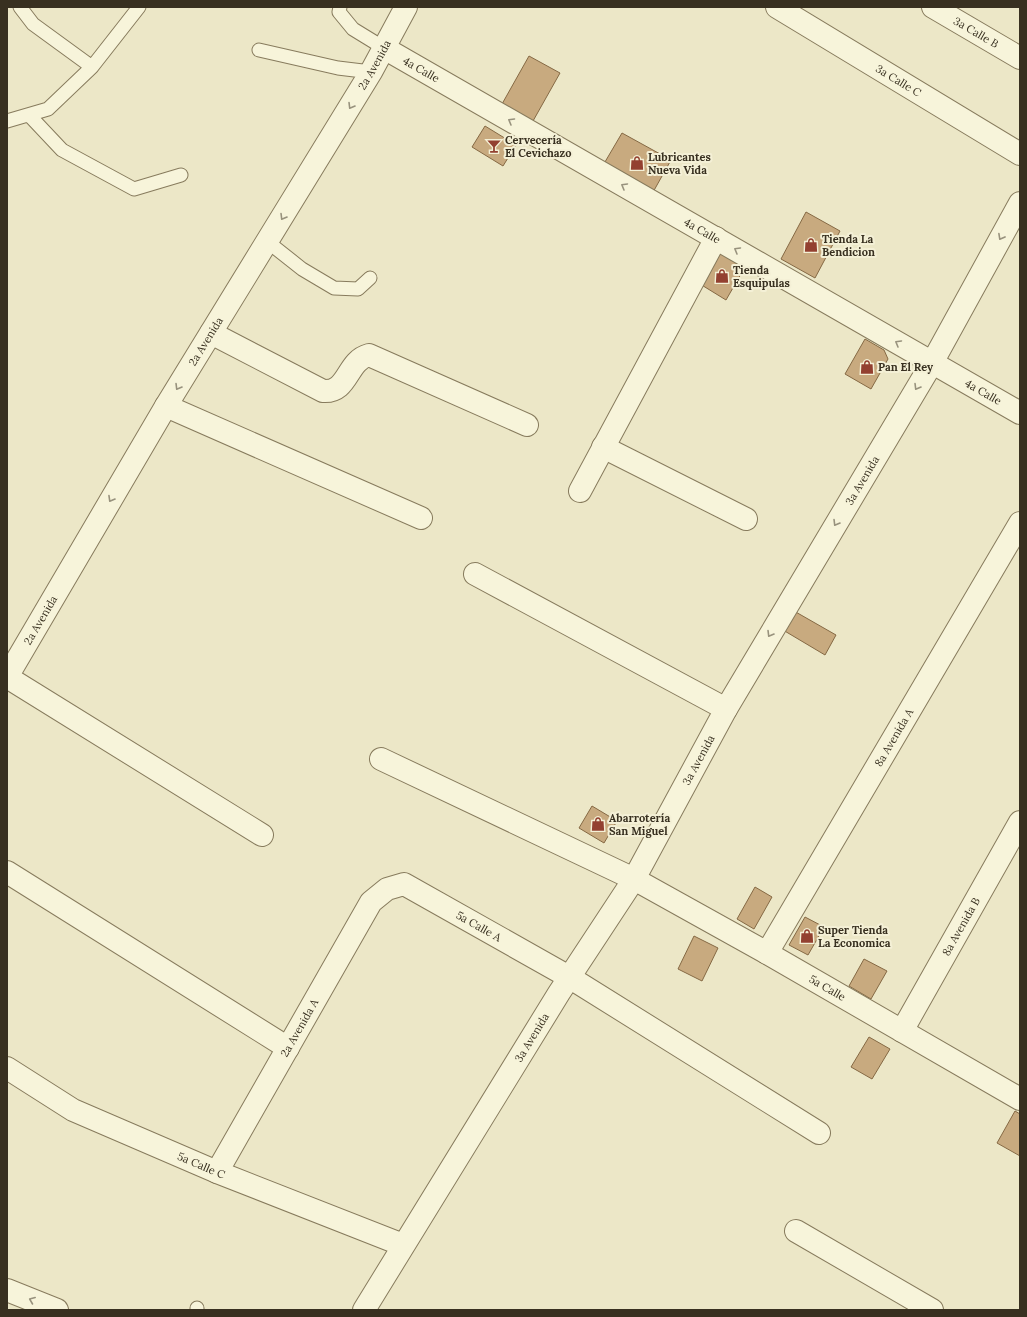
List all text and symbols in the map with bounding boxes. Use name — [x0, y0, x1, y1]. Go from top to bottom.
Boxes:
street label: 3a Calle B — [951, 14, 1001, 51]
street label: 2a Avenida — [355, 37, 394, 92]
street label: 4a Calle — [400, 53, 442, 85]
street label: 3a Calle C — [873, 61, 924, 100]
one-way arrow — [348, 102, 355, 109]
one-way arrow — [508, 118, 515, 126]
place label: Cervecería El Cevichazo — [505, 133, 571, 160]
bar icon: Cervecería El Cevichazo — [486, 138, 502, 154]
place label: Lubricantes Nueva Vida — [648, 150, 711, 177]
shop icon: Lubricantes Nueva Vida — [629, 155, 645, 171]
one-way arrow — [621, 183, 628, 190]
one-way arrow — [280, 213, 288, 220]
street label: 4a Calle — [682, 215, 723, 247]
place label: Tienda La Bendicion — [822, 232, 875, 259]
one-way arrow — [999, 233, 1006, 240]
shop icon: Tienda La Bendicion — [803, 237, 819, 253]
one-way arrow — [734, 248, 741, 255]
place label: Tienda Esquipulas — [733, 263, 790, 290]
shop icon: Tienda Esquipulas — [714, 268, 730, 284]
street label: 2a Avenida — [185, 314, 226, 368]
one-way arrow — [895, 341, 902, 348]
shop icon: Pan El Rey — [859, 359, 875, 375]
place label: Pan El Rey — [878, 360, 934, 374]
street label: 4a Calle — [963, 376, 1004, 408]
one-way arrow — [175, 383, 182, 390]
one-way arrow — [915, 383, 922, 390]
street label: 3a Avenida — [842, 453, 882, 508]
one-way arrow — [109, 495, 116, 502]
one-way arrow — [834, 519, 841, 526]
street label: 2a Avenida — [21, 593, 60, 647]
one-way arrow — [767, 630, 774, 637]
street label: 8a Avenida A — [871, 705, 917, 769]
street label: 3a Avenida — [679, 732, 718, 787]
place label: Abarrotería San Miguel — [609, 811, 670, 838]
shop icon: Abarrotería San Miguel — [590, 816, 606, 832]
street label: 8a Avenida B — [939, 895, 983, 958]
street label: 5a Calle A — [454, 908, 505, 945]
place label: Super Tienda La Economica — [818, 923, 891, 950]
shop icon: Super Tienda La Economica — [799, 928, 815, 944]
street label: 5a Calle — [807, 972, 848, 1004]
street label: 2a Avenida A — [277, 995, 322, 1059]
street label: 3a Avenida — [511, 1010, 552, 1064]
street label: 5a Calle C — [175, 1149, 228, 1182]
one-way arrow — [29, 1297, 36, 1305]

